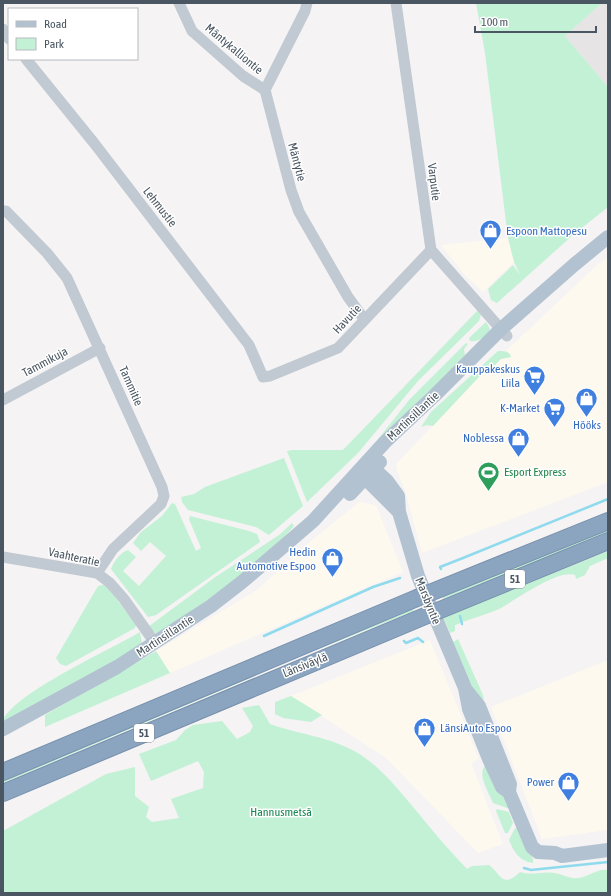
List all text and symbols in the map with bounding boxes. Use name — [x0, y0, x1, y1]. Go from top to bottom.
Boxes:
legend — [8, 8, 138, 60]
scale bar — [475, 8, 596, 34]
text: 100 m — [481, 15, 508, 29]
text: Road — [44, 17, 67, 31]
street label: Mäntykalliontie — [202, 21, 266, 77]
text: Park — [44, 37, 65, 51]
street label: Mäntytie — [285, 141, 309, 183]
street label: Varputie — [425, 162, 443, 202]
street label: Lehmustie — [140, 184, 180, 230]
shop icon: Espoon Mattopesu — [477, 218, 503, 251]
place label: Espoon Mattopesu — [506, 224, 587, 238]
street label: Havutie — [330, 301, 364, 337]
street label: Tammikuja — [20, 344, 70, 380]
place label: Kauppakeskus Liila — [456, 362, 520, 390]
supermarket icon: Kauppakeskus Liila — [522, 363, 548, 396]
street label: Tammitie — [116, 364, 146, 408]
shop icon: Hööks — [574, 385, 600, 418]
street label: Martinsillantie — [384, 389, 442, 443]
supermarket icon: K-Market — [542, 395, 568, 428]
place label: K-Market — [500, 401, 541, 415]
place label: Hööks — [573, 418, 601, 432]
shop icon: Noblessa — [506, 425, 532, 458]
place label: Noblessa — [463, 431, 504, 445]
sports icon: Esport Express — [476, 459, 502, 492]
place label: Esport Express — [504, 465, 566, 479]
street label: Vaahteratie — [47, 545, 101, 569]
place label: Hedin Automotive Espoo — [237, 545, 316, 573]
shop icon: Hedin Automotive Espoo — [319, 546, 345, 579]
road number: 51 — [505, 570, 525, 588]
street label: Marsbyntie — [412, 575, 444, 627]
street label: Martinsillantie — [134, 612, 196, 660]
street label: Länsiväylä — [281, 650, 329, 680]
shop icon: LänsiAuto Espoo — [411, 715, 437, 748]
place label: LänsiAuto Espoo — [440, 721, 512, 735]
road number: 51 — [134, 724, 154, 742]
shop icon: Power — [556, 769, 582, 802]
place label: Power — [527, 775, 554, 789]
park label: Hannusmetsä — [250, 805, 312, 819]

